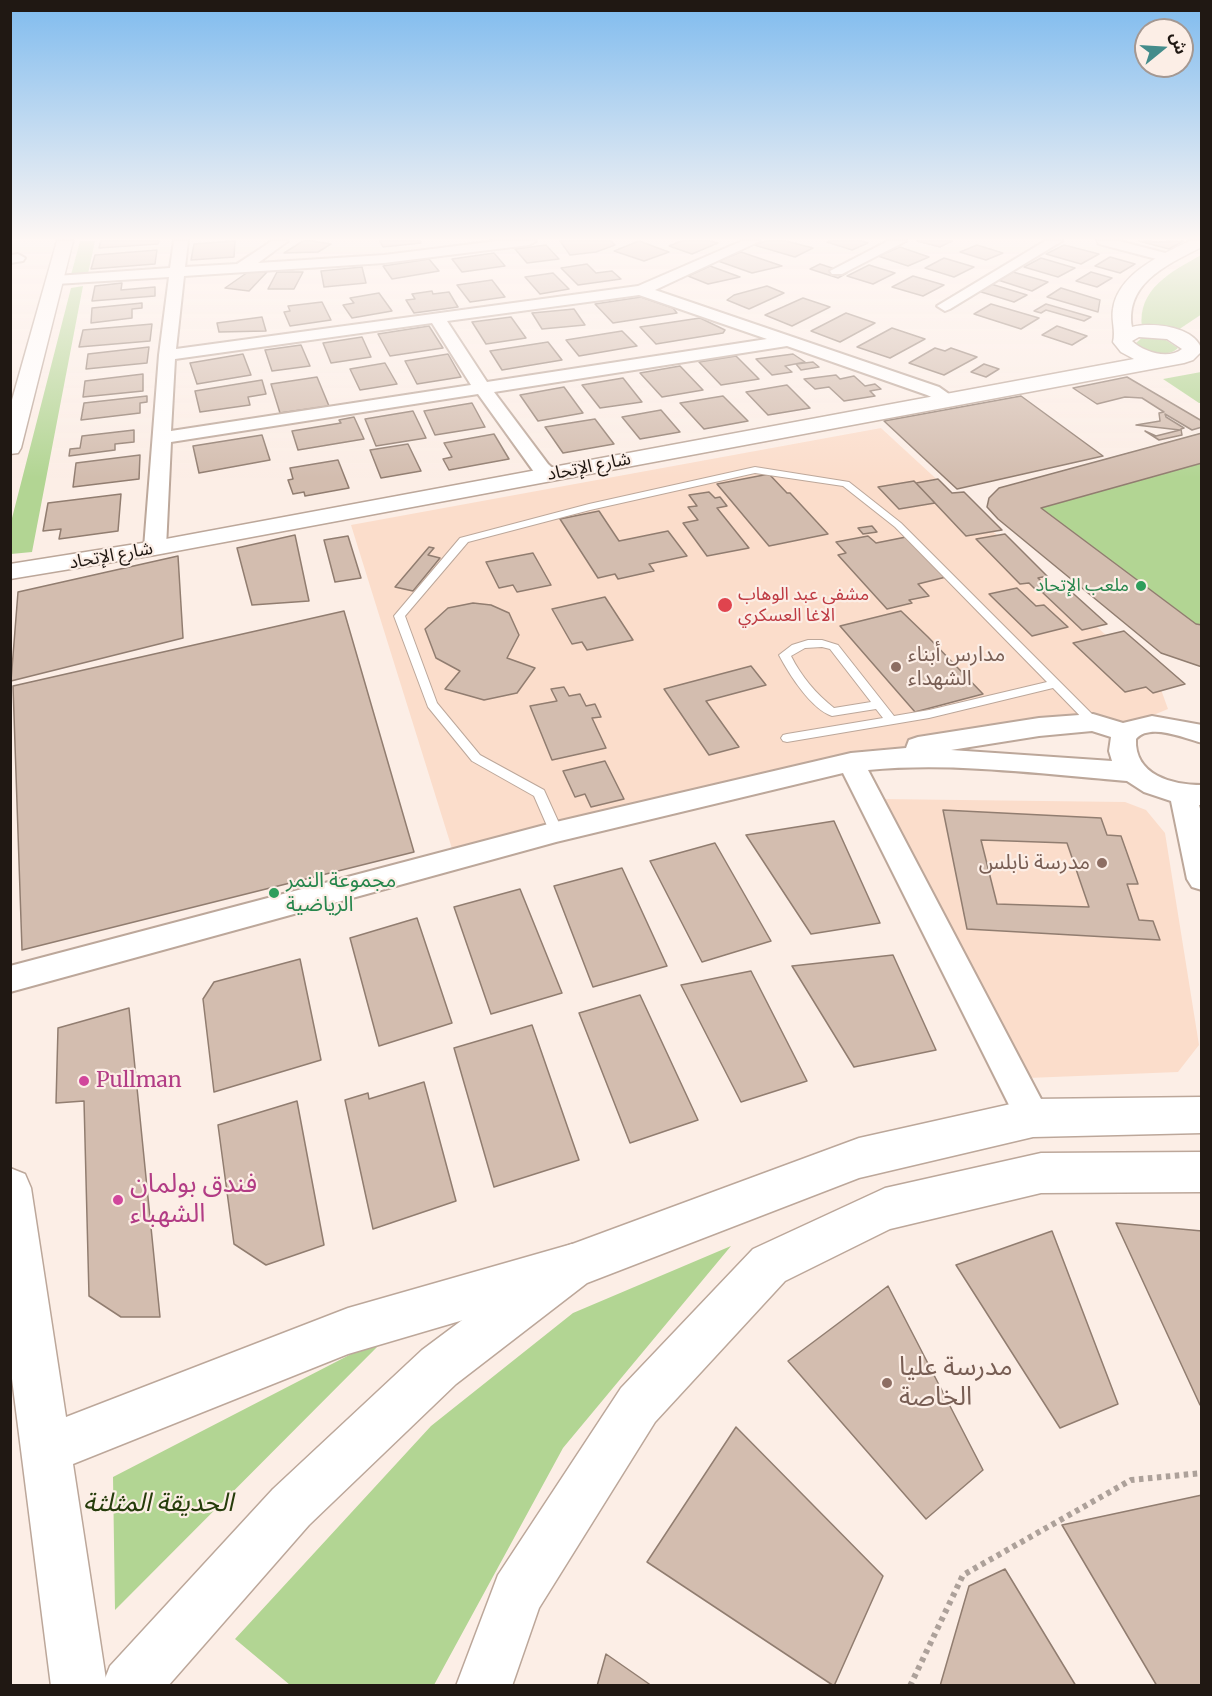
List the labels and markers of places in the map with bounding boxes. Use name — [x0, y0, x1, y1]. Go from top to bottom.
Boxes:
place label: ملعب الإتحاد — [1035, 575, 1129, 597]
marker: ملعب الإتحاد — [1134, 579, 1148, 593]
place label: مشفى عبد الوهاب الاغا العسكري — [738, 584, 869, 626]
marker: مشفى عبد الوهاب الاغا العسكري — [716, 596, 734, 614]
place label: مدارس أبناء الشهداء — [908, 642, 1005, 692]
marker: مدارس أبناء الشهداء — [889, 660, 903, 674]
place label: مدرسة نابلس — [979, 850, 1090, 876]
marker: مدرسة نابلس — [1095, 856, 1109, 870]
place label: مجموعة النمر الرياضية — [286, 868, 396, 918]
marker: مجموعة النمر الرياضية — [267, 886, 281, 900]
place label: Pullman — [96, 1068, 182, 1094]
marker: Pullman — [77, 1074, 91, 1088]
place label: فندق بولمان الشهباء — [130, 1169, 257, 1230]
marker: فندق بولمان الشهباء — [111, 1193, 125, 1207]
place label: مدرسة عليا الخاصة — [899, 1352, 1013, 1414]
marker: مدرسة عليا الخاصة — [880, 1376, 894, 1390]

